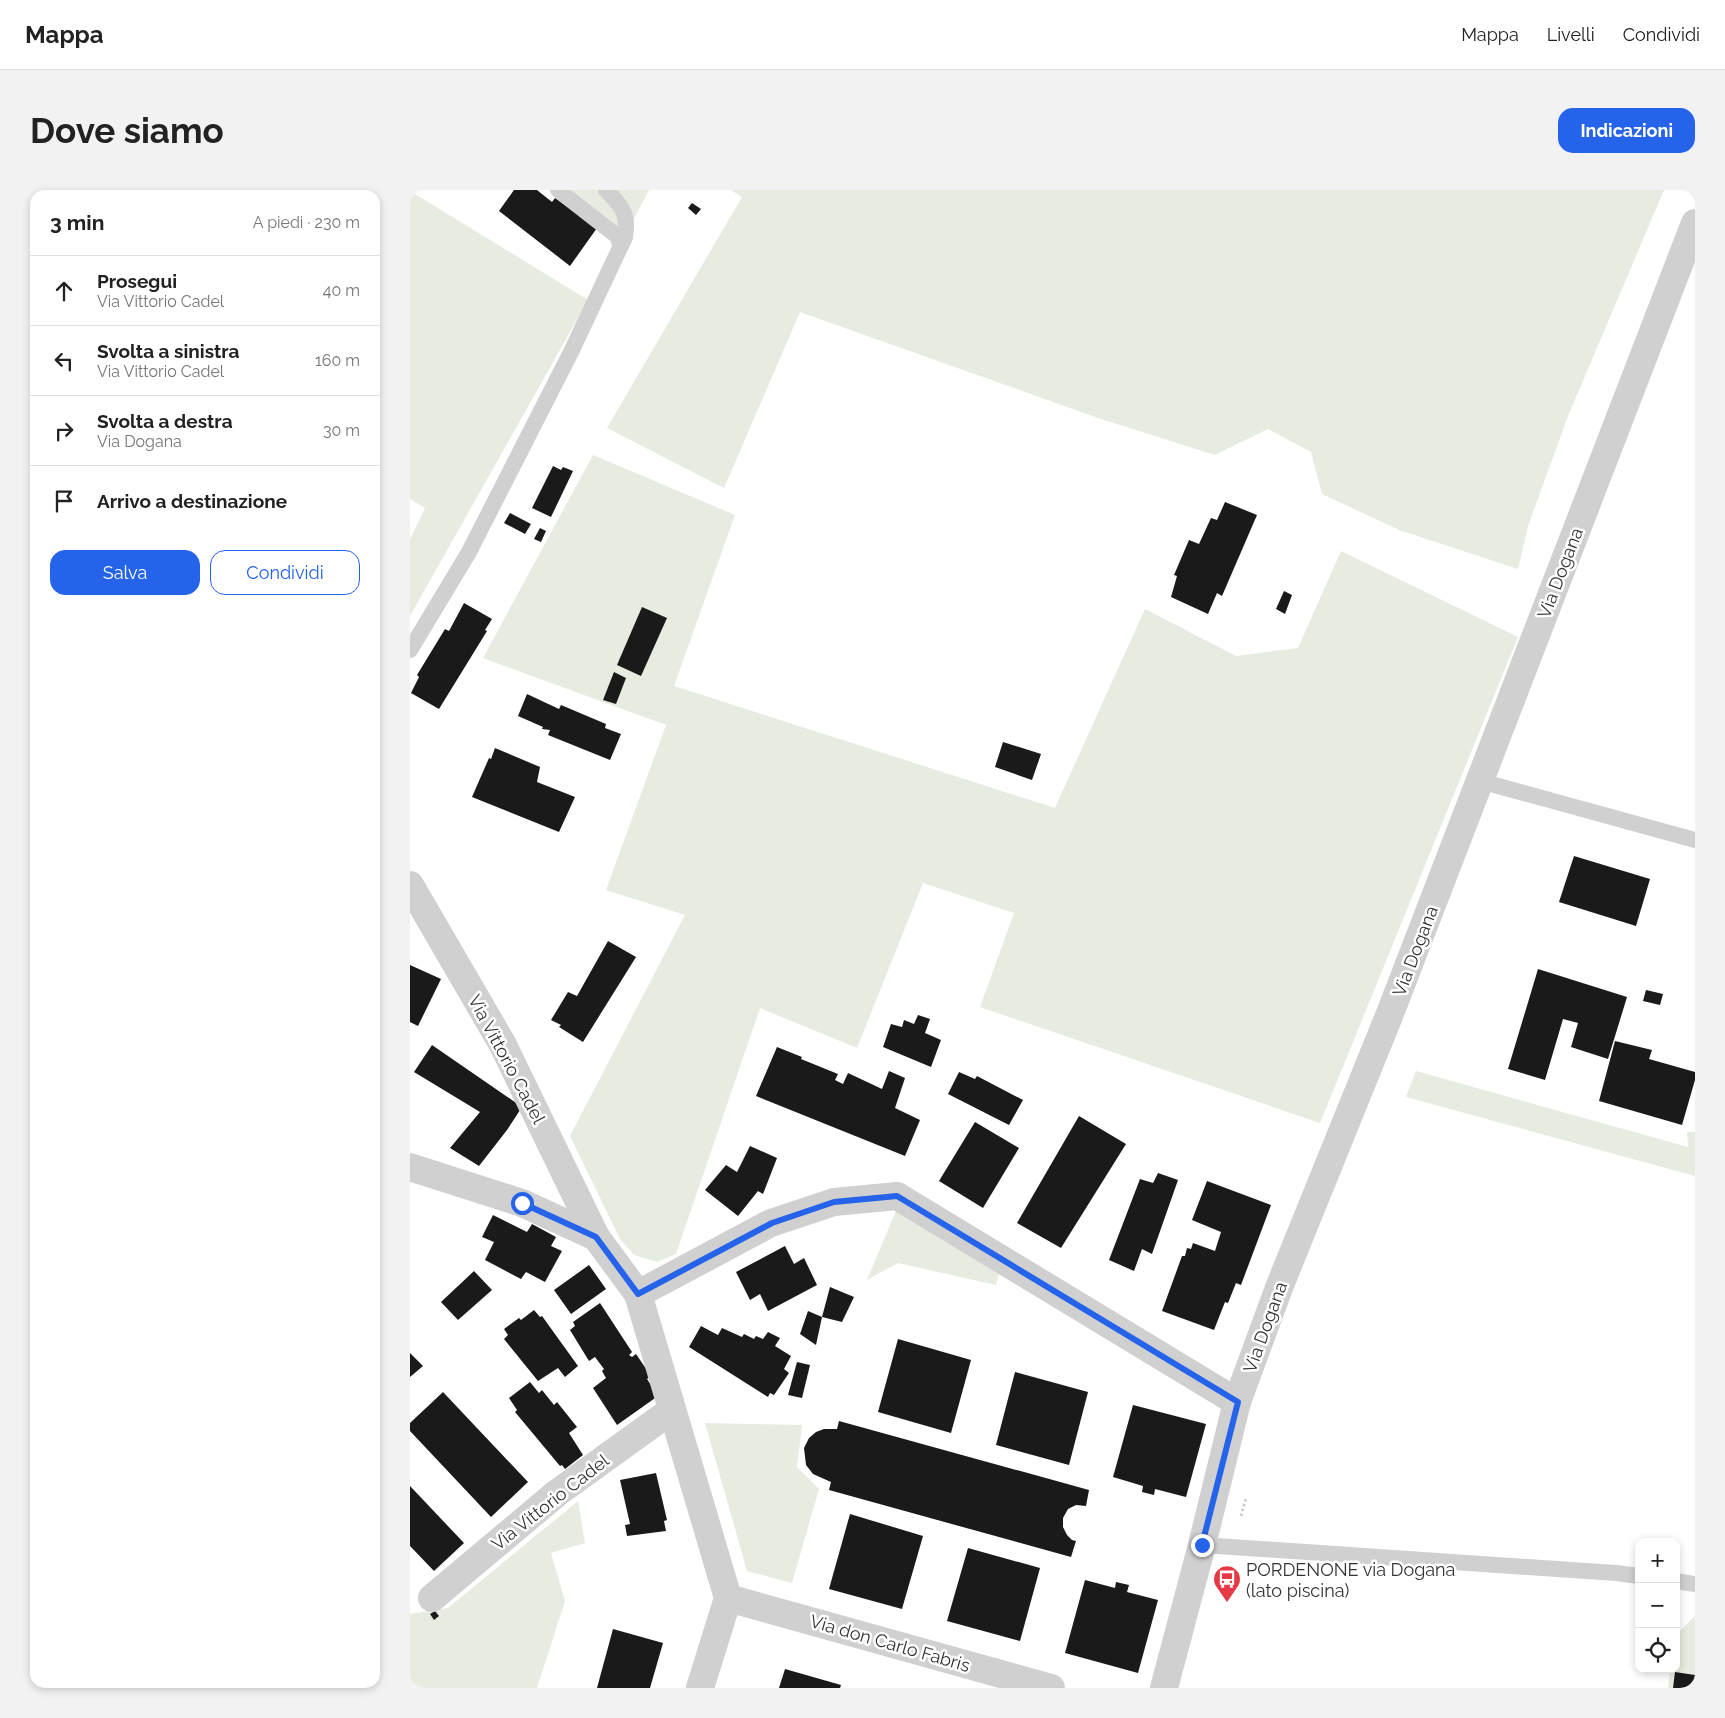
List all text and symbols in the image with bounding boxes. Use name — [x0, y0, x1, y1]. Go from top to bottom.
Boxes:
text: Mappa — [25, 20, 104, 49]
text: Mappa — [1461, 24, 1519, 45]
text: Livelli — [1547, 24, 1595, 45]
text: Condividi — [1623, 24, 1700, 45]
button: Indicazioni — [1558, 108, 1695, 153]
text: Dove siamo — [30, 110, 224, 151]
text: 3 min — [50, 210, 104, 235]
text: A piedi · 230 m — [253, 213, 360, 232]
text: Prosegui — [97, 270, 177, 292]
icon: ahead — [50, 277, 78, 305]
text: 40 m — [323, 281, 360, 300]
text: Via Vittorio Cadel — [97, 292, 224, 311]
text: Svolta a sinistra — [97, 340, 239, 362]
icon: left — [50, 347, 78, 375]
text: 160 m — [315, 351, 360, 370]
text: Via Vittorio Cadel — [97, 362, 224, 381]
text: Svolta a destra — [97, 410, 233, 432]
icon: right — [50, 417, 78, 445]
text: 30 m — [323, 421, 360, 440]
text: Via Dogana — [97, 432, 182, 451]
icon: arrive — [50, 487, 78, 515]
text: Arrivo a destinazione — [97, 490, 287, 512]
street label: Via Dogana — [1533, 525, 1587, 621]
button: Salva — [50, 550, 200, 595]
button: Condividi — [210, 550, 360, 595]
street label: Via Dogana — [1388, 903, 1442, 999]
street label: Via Vittorio Cadel — [464, 991, 550, 1127]
route start — [511, 1192, 534, 1215]
street label: Via Dogana — [1239, 1279, 1291, 1375]
street label: Via Vittorio Cadel — [487, 1450, 613, 1554]
route end — [1191, 1534, 1214, 1557]
map controls — [1635, 1538, 1680, 1673]
button: + — [1635, 1538, 1680, 1583]
place label: PORDENONE via Dogana (lato piscina) — [1246, 1559, 1455, 1601]
bus stop icon: PORDENONE via Dogana (lato piscina) — [1212, 1564, 1242, 1603]
button: − — [1635, 1583, 1680, 1628]
street label: Via don Carlo Fabris — [808, 1610, 973, 1676]
button: locate — [1635, 1628, 1680, 1673]

